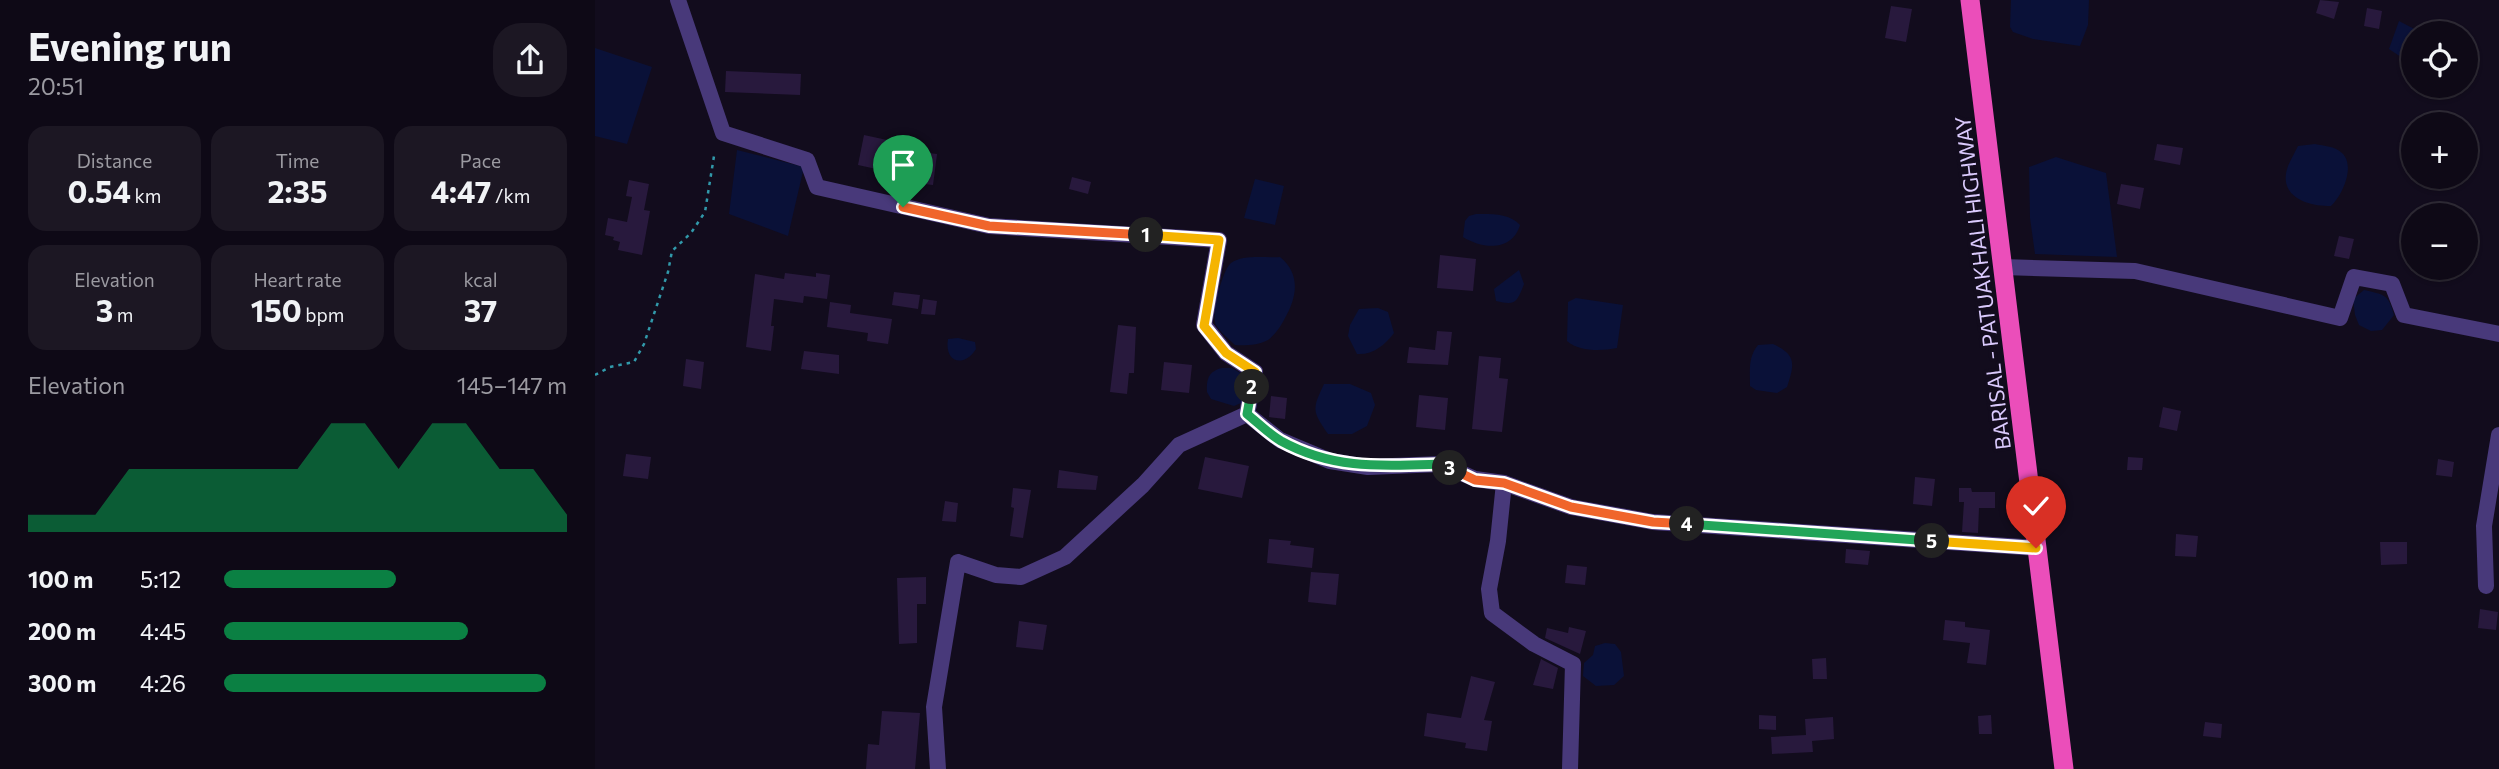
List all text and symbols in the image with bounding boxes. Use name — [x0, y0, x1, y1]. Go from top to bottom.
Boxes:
map controls — [2401, 21, 2478, 280]
button: locate — [2401, 21, 2478, 98]
text: Evening run — [28, 22, 232, 69]
button: share — [493, 23, 567, 97]
text: 20:51 — [28, 72, 84, 100]
button: + — [2401, 112, 2478, 189]
street label: BARISAL - PATUAKHALI HIGHWAY — [1949, 114, 2015, 451]
pin — [873, 135, 933, 207]
icon: arrive — [884, 146, 922, 184]
text: Distance — [77, 149, 152, 172]
text: Time — [276, 149, 319, 172]
text: Pace — [460, 149, 501, 172]
text: 0.54 — [68, 172, 131, 209]
text: 2:35 — [268, 172, 327, 209]
text: 4:47 — [431, 172, 491, 209]
text: km — [131, 184, 161, 207]
text: /km — [491, 184, 530, 207]
button: − — [2401, 203, 2478, 280]
pin: 1 — [1129, 218, 1163, 252]
text: 1 — [1141, 223, 1150, 246]
text: Elevation — [74, 268, 155, 291]
text: Heart rate — [253, 268, 342, 291]
text: kcal — [463, 268, 498, 291]
text: 3 — [96, 291, 113, 328]
text: 150 — [251, 291, 302, 328]
text: 37 — [464, 291, 497, 328]
text: m — [113, 303, 133, 326]
text: bpm — [302, 303, 344, 326]
pin: 2 — [1235, 370, 1269, 404]
text: Elevation — [28, 371, 125, 399]
text: 145–147 m — [457, 371, 567, 399]
text: 2 — [1246, 375, 1257, 398]
pin: 3 — [1433, 450, 1467, 486]
text: 3 — [1444, 456, 1455, 479]
pin — [2006, 476, 2066, 548]
icon: check — [2017, 487, 2055, 525]
pin: 4 — [1669, 506, 1705, 542]
text: 4 — [1681, 512, 1692, 535]
pin: 5 — [1915, 524, 1949, 558]
text: 5 — [1926, 529, 1937, 552]
text: 100 m — [28, 565, 93, 593]
text: 5:12 — [140, 565, 181, 593]
text: 200 m — [28, 617, 96, 645]
text: 4:45 — [140, 617, 186, 645]
text: 300 m — [28, 669, 96, 697]
text: 4:26 — [140, 669, 186, 697]

